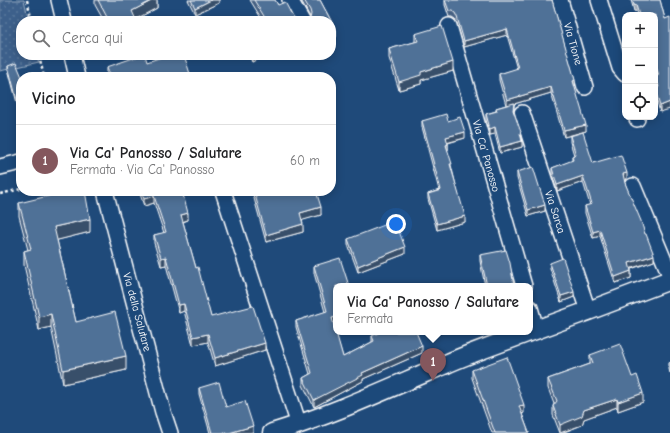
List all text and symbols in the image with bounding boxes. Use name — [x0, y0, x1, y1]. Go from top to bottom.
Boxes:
map controls — [622, 12, 658, 120]
button: + — [622, 12, 658, 48]
search box — [16, 16, 336, 60]
street label: Via Tione — [561, 21, 585, 67]
icon: search — [30, 27, 52, 49]
text: Cerca qui — [62, 29, 123, 47]
button: − — [622, 48, 658, 84]
button: locate — [622, 84, 658, 120]
text: Vicino — [32, 89, 75, 108]
street label: Via Ca' Panosso — [470, 119, 503, 194]
text: Via Ca' Panosso / Salutare — [70, 144, 242, 162]
text: 1 — [42, 153, 48, 168]
text: 60 m — [290, 153, 320, 168]
text: Fermata · Via Ca' Panosso — [70, 162, 215, 177]
street label: Via Sarca — [542, 189, 568, 235]
your location — [386, 214, 406, 234]
street label: Via della Salutare — [120, 271, 154, 353]
popup — [333, 283, 533, 335]
text: Via Ca' Panosso / Salutare — [347, 293, 519, 311]
text: Fermata — [347, 311, 393, 326]
pin: 1 — [420, 348, 446, 381]

